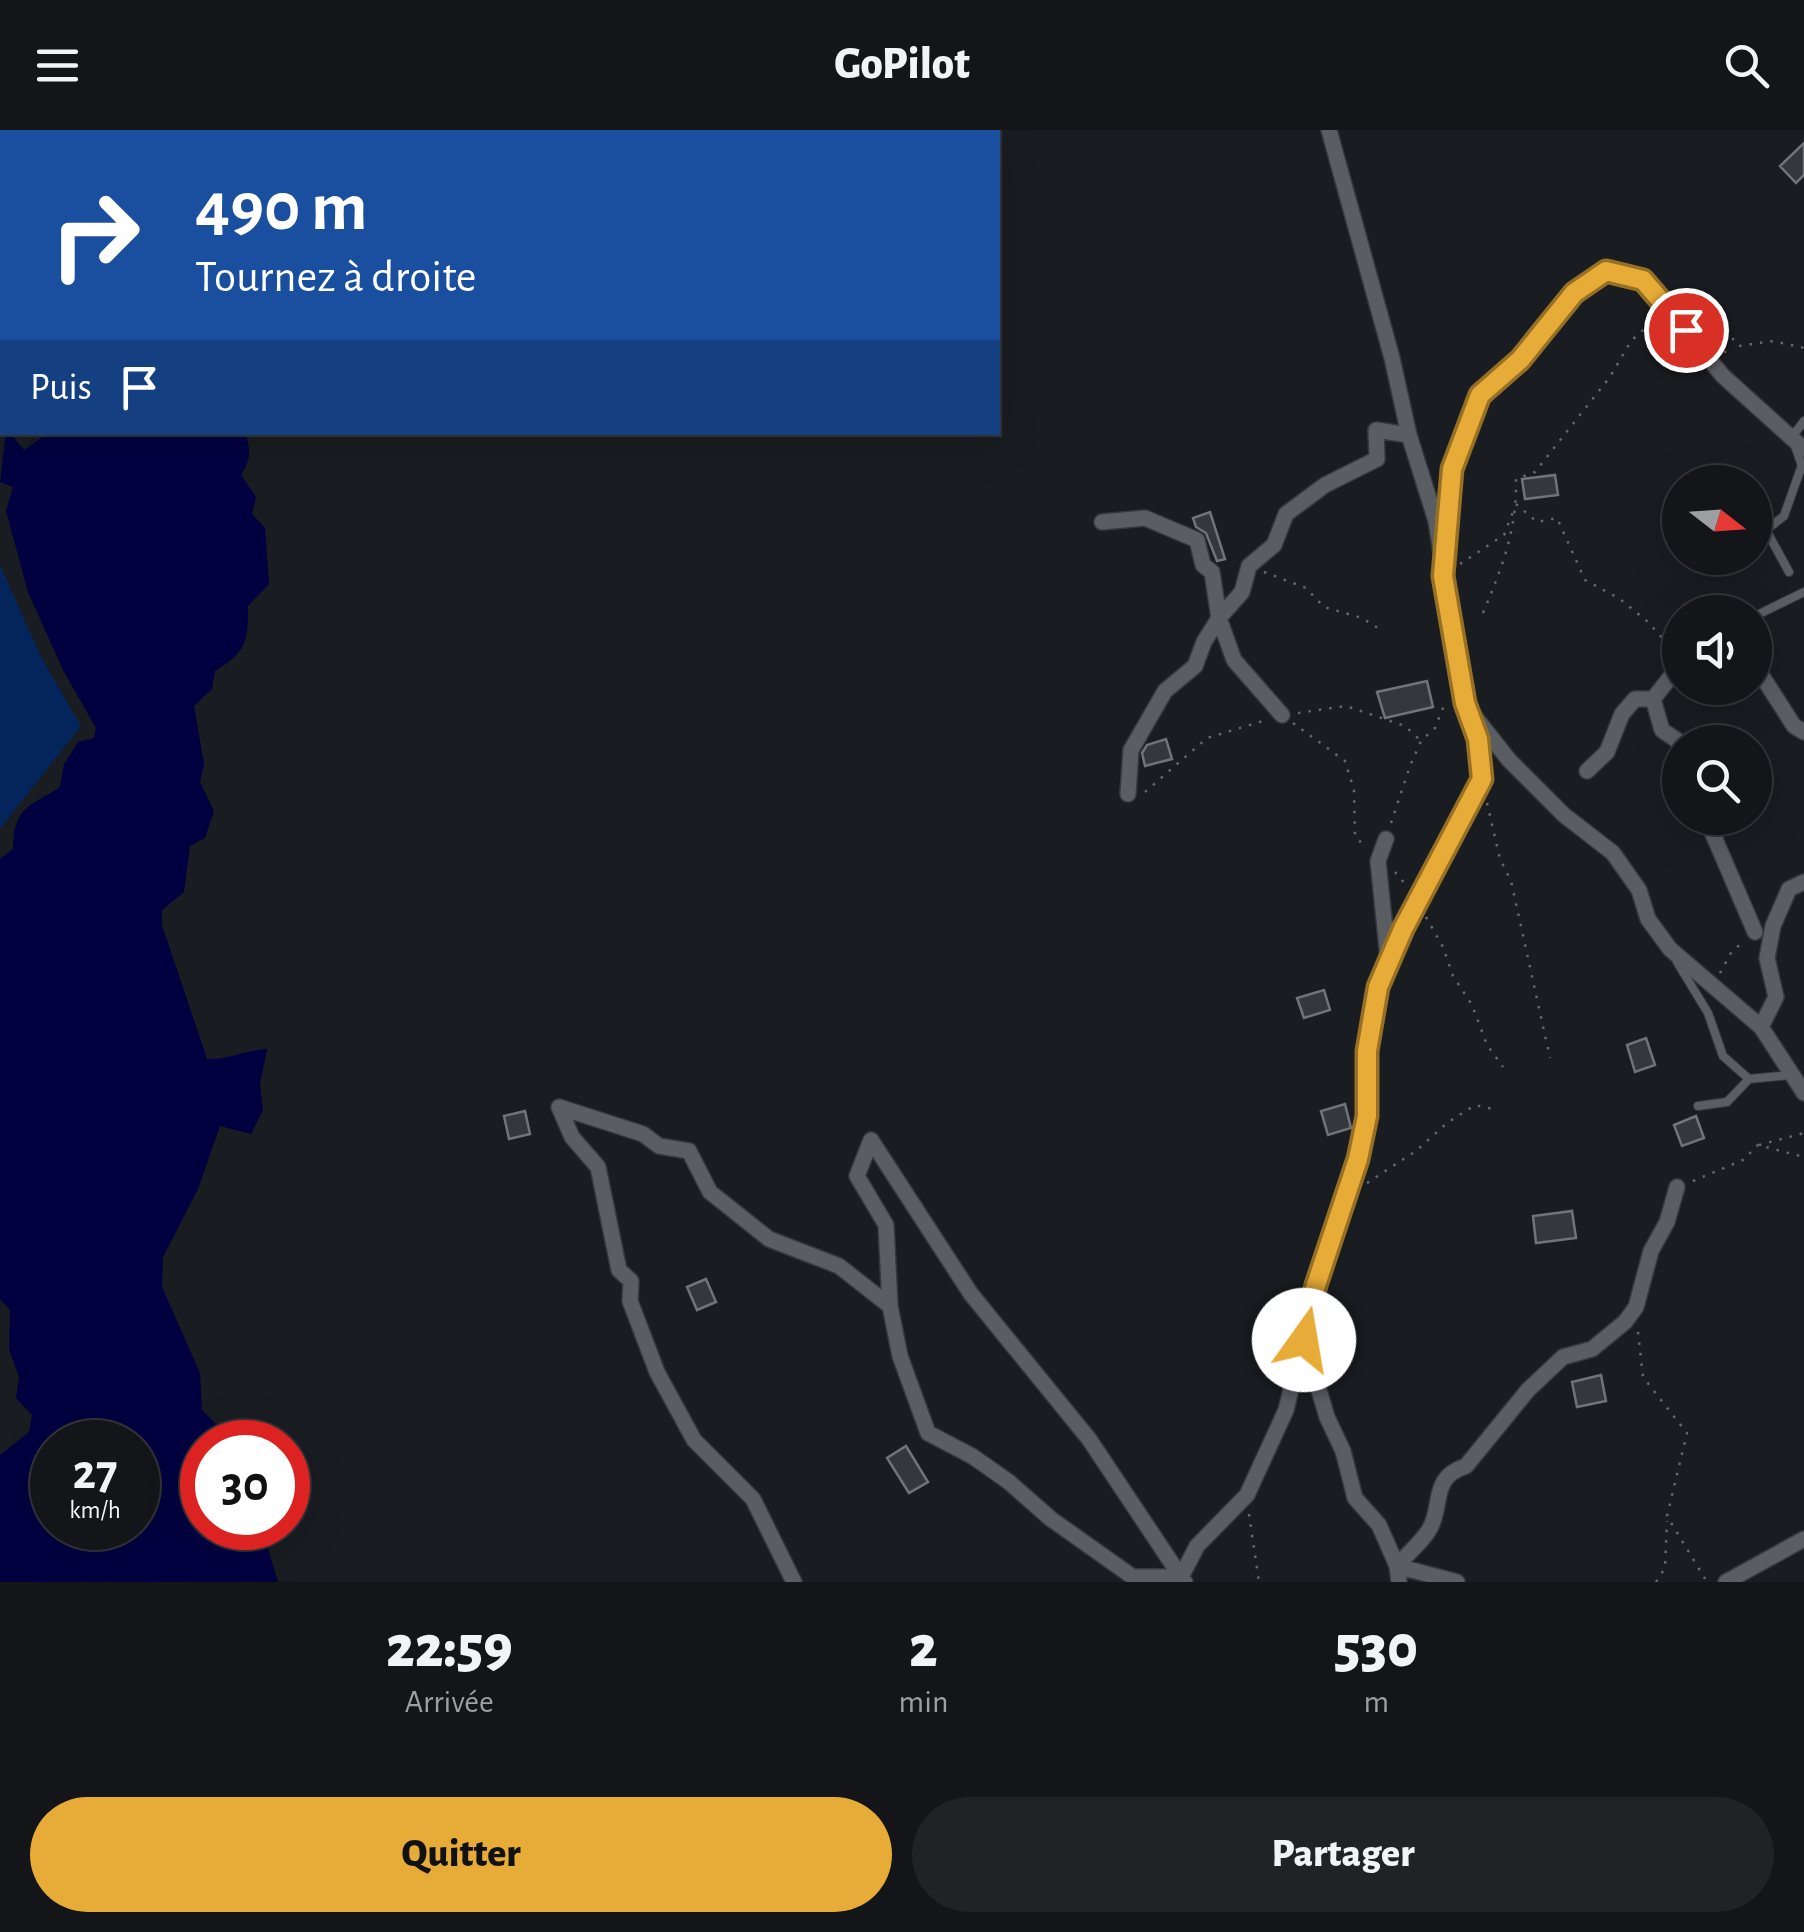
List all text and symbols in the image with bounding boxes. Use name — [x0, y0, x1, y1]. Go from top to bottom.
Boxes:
icon: menu — [30, 38, 85, 93]
icon: search — [1719, 38, 1774, 93]
text: GoPilot — [834, 42, 970, 87]
icon: right — [30, 170, 160, 300]
text: 490 m — [195, 173, 368, 243]
text: Tournez à droite — [195, 255, 477, 300]
pin — [1644, 288, 1729, 373]
icon: arrive — [1659, 303, 1714, 358]
icon: arrive — [112, 360, 167, 415]
text: Puis — [30, 369, 92, 407]
north arrow — [1662, 465, 1772, 575]
map controls — [1662, 465, 1772, 835]
button: sound — [1662, 595, 1772, 705]
button: search — [1662, 725, 1772, 835]
position arrow — [1252, 1288, 1356, 1392]
speed limit sign: 30 — [180, 1420, 310, 1550]
text: 27 — [72, 1448, 118, 1498]
text: km/h — [69, 1498, 121, 1523]
text: 22:59 — [386, 1618, 513, 1678]
text: 2 — [909, 1618, 938, 1678]
text: 530 — [1334, 1618, 1418, 1678]
text: Arrivée — [405, 1686, 494, 1718]
text: min — [899, 1686, 948, 1718]
text: m — [1363, 1686, 1389, 1718]
button: Quitter — [30, 1797, 892, 1912]
button: Partager — [912, 1797, 1774, 1912]

